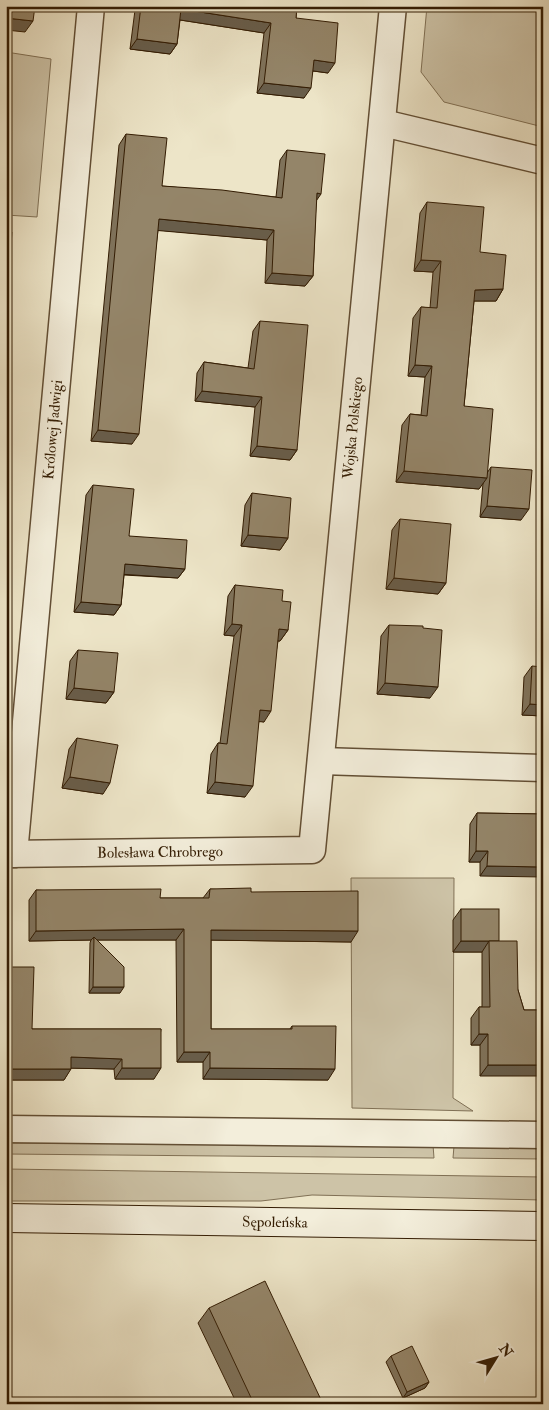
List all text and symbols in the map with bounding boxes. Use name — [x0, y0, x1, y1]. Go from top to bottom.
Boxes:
street label: Wojska Polskiego — [339, 376, 367, 481]
street label: Królowej Jadwigi — [39, 379, 67, 480]
street label: Bolesława Chrobrego — [97, 842, 223, 863]
street label: Sępoleńska — [242, 1213, 309, 1233]
north arrow — [472, 1332, 522, 1382]
text: N — [495, 1340, 517, 1361]

